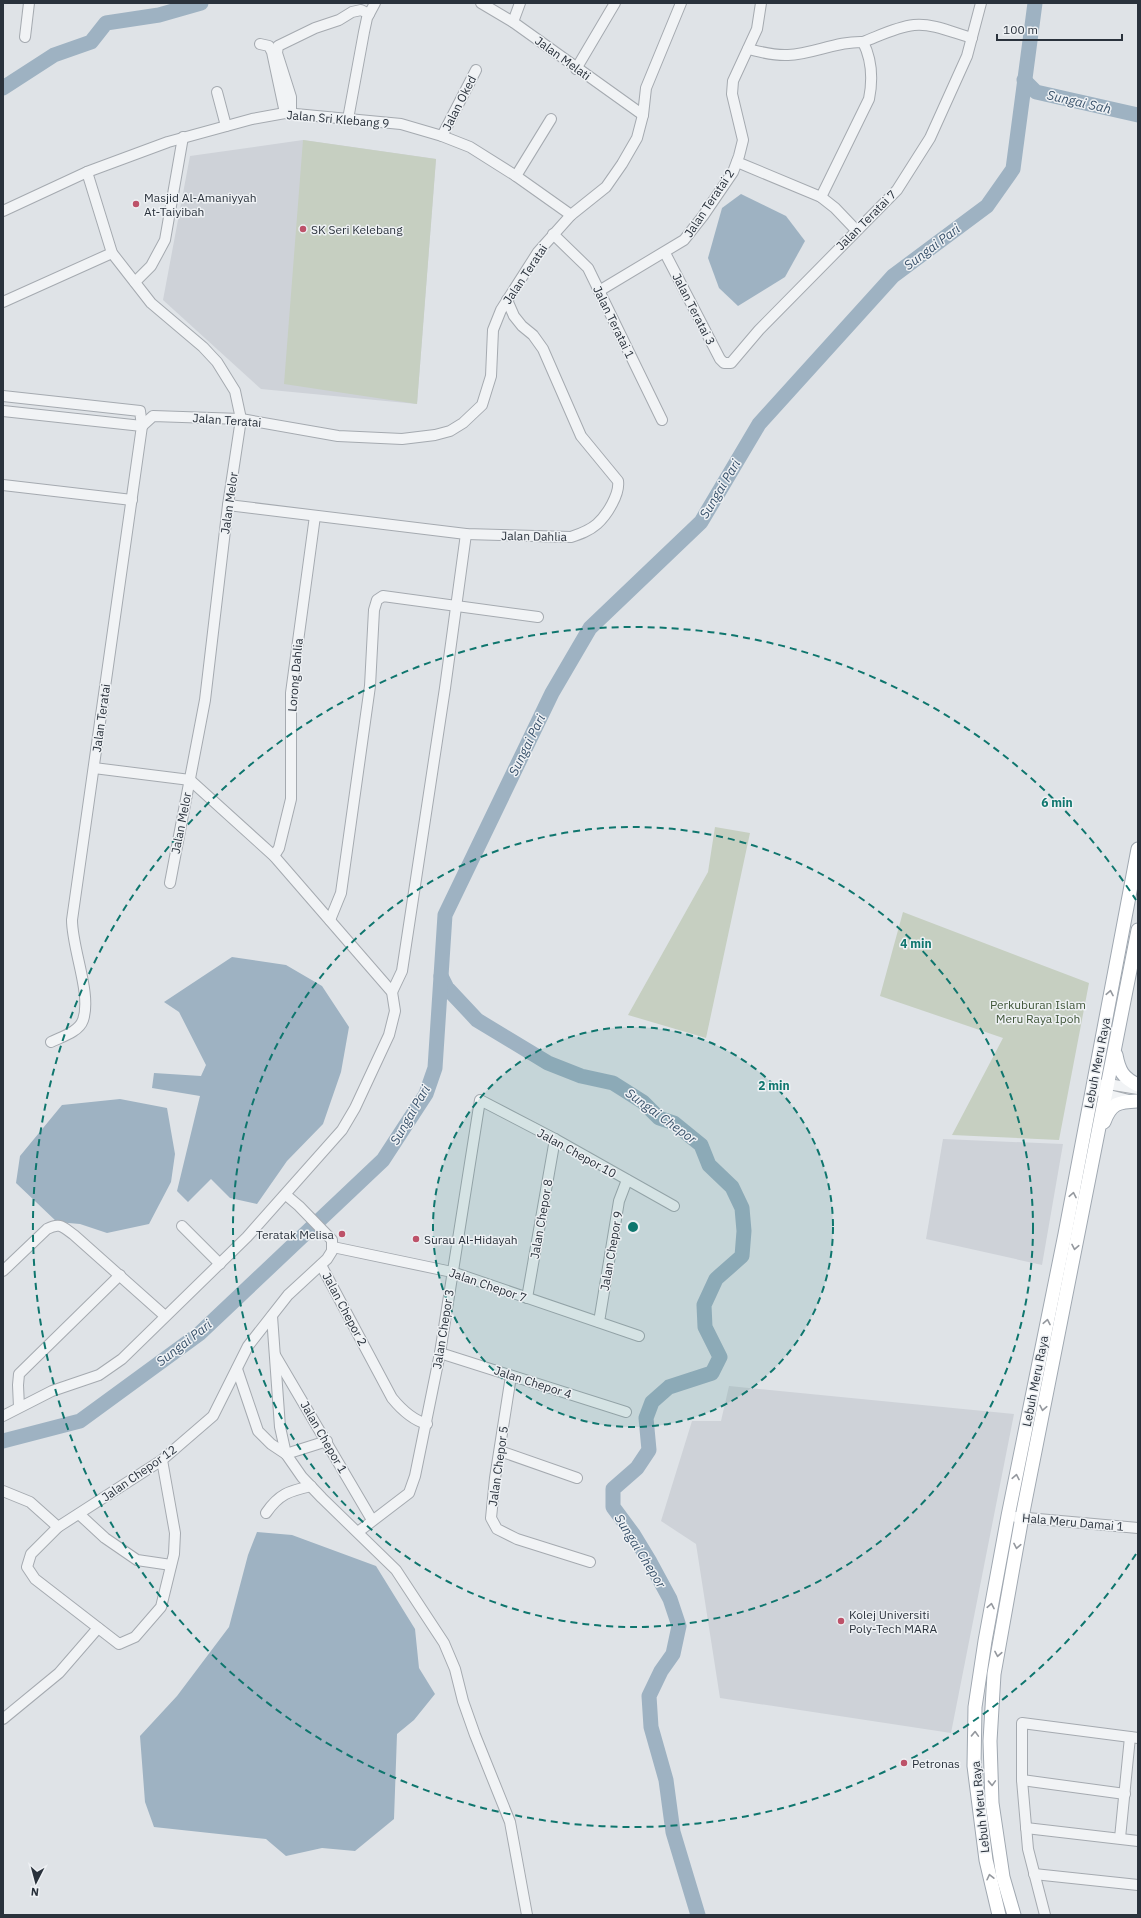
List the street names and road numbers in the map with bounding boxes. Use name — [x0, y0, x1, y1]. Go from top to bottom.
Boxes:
street label: Jalan Melati — [532, 33, 594, 83]
street label: Jalan Oked — [439, 73, 479, 133]
street label: Jalan Sri Klebang 9 — [286, 107, 390, 131]
street label: Jalan Teratai 2 — [681, 166, 737, 240]
street label: Jalan Teratai 7 — [833, 187, 899, 253]
street label: Jalan Teratai — [500, 241, 550, 307]
street label: Jalan Teratai 3 — [669, 270, 719, 348]
street label: Jalan Teratai 1 — [590, 283, 638, 361]
street label: Jalan Teratai — [192, 410, 262, 430]
street label: Jalan Melor — [217, 470, 241, 535]
street label: Jalan Dahlia — [501, 528, 568, 544]
street label: Lorong Dahlia — [284, 637, 306, 712]
street label: Jalan Teratai — [89, 683, 113, 753]
street label: Jalan Melor — [168, 790, 194, 855]
street label: Lebuh Meru Raya — [1081, 1016, 1113, 1110]
street label: Jalan Chepor 10 — [535, 1125, 619, 1181]
street label: Jalan Chepor 8 — [527, 1178, 555, 1260]
street label: Jalan Chepor 9 — [597, 1210, 625, 1292]
street label: Jalan Chepor 7 — [447, 1265, 529, 1305]
street label: Jalan Chepor 2 — [319, 1270, 371, 1348]
street label: Jalan Chepor 3 — [429, 1288, 457, 1370]
street label: Lebuh Meru Raya — [1019, 1334, 1051, 1428]
street label: Jalan Chepor 4 — [492, 1362, 574, 1402]
street label: Jalan Chepor 1 — [297, 1398, 351, 1476]
street label: Jalan Chepor 5 — [485, 1425, 511, 1507]
street label: Jalan Chepor 12 — [99, 1442, 179, 1504]
street label: Hala Meru Damai 1 — [1021, 1510, 1125, 1534]
street label: Lebuh Meru Raya — [968, 1760, 992, 1854]

